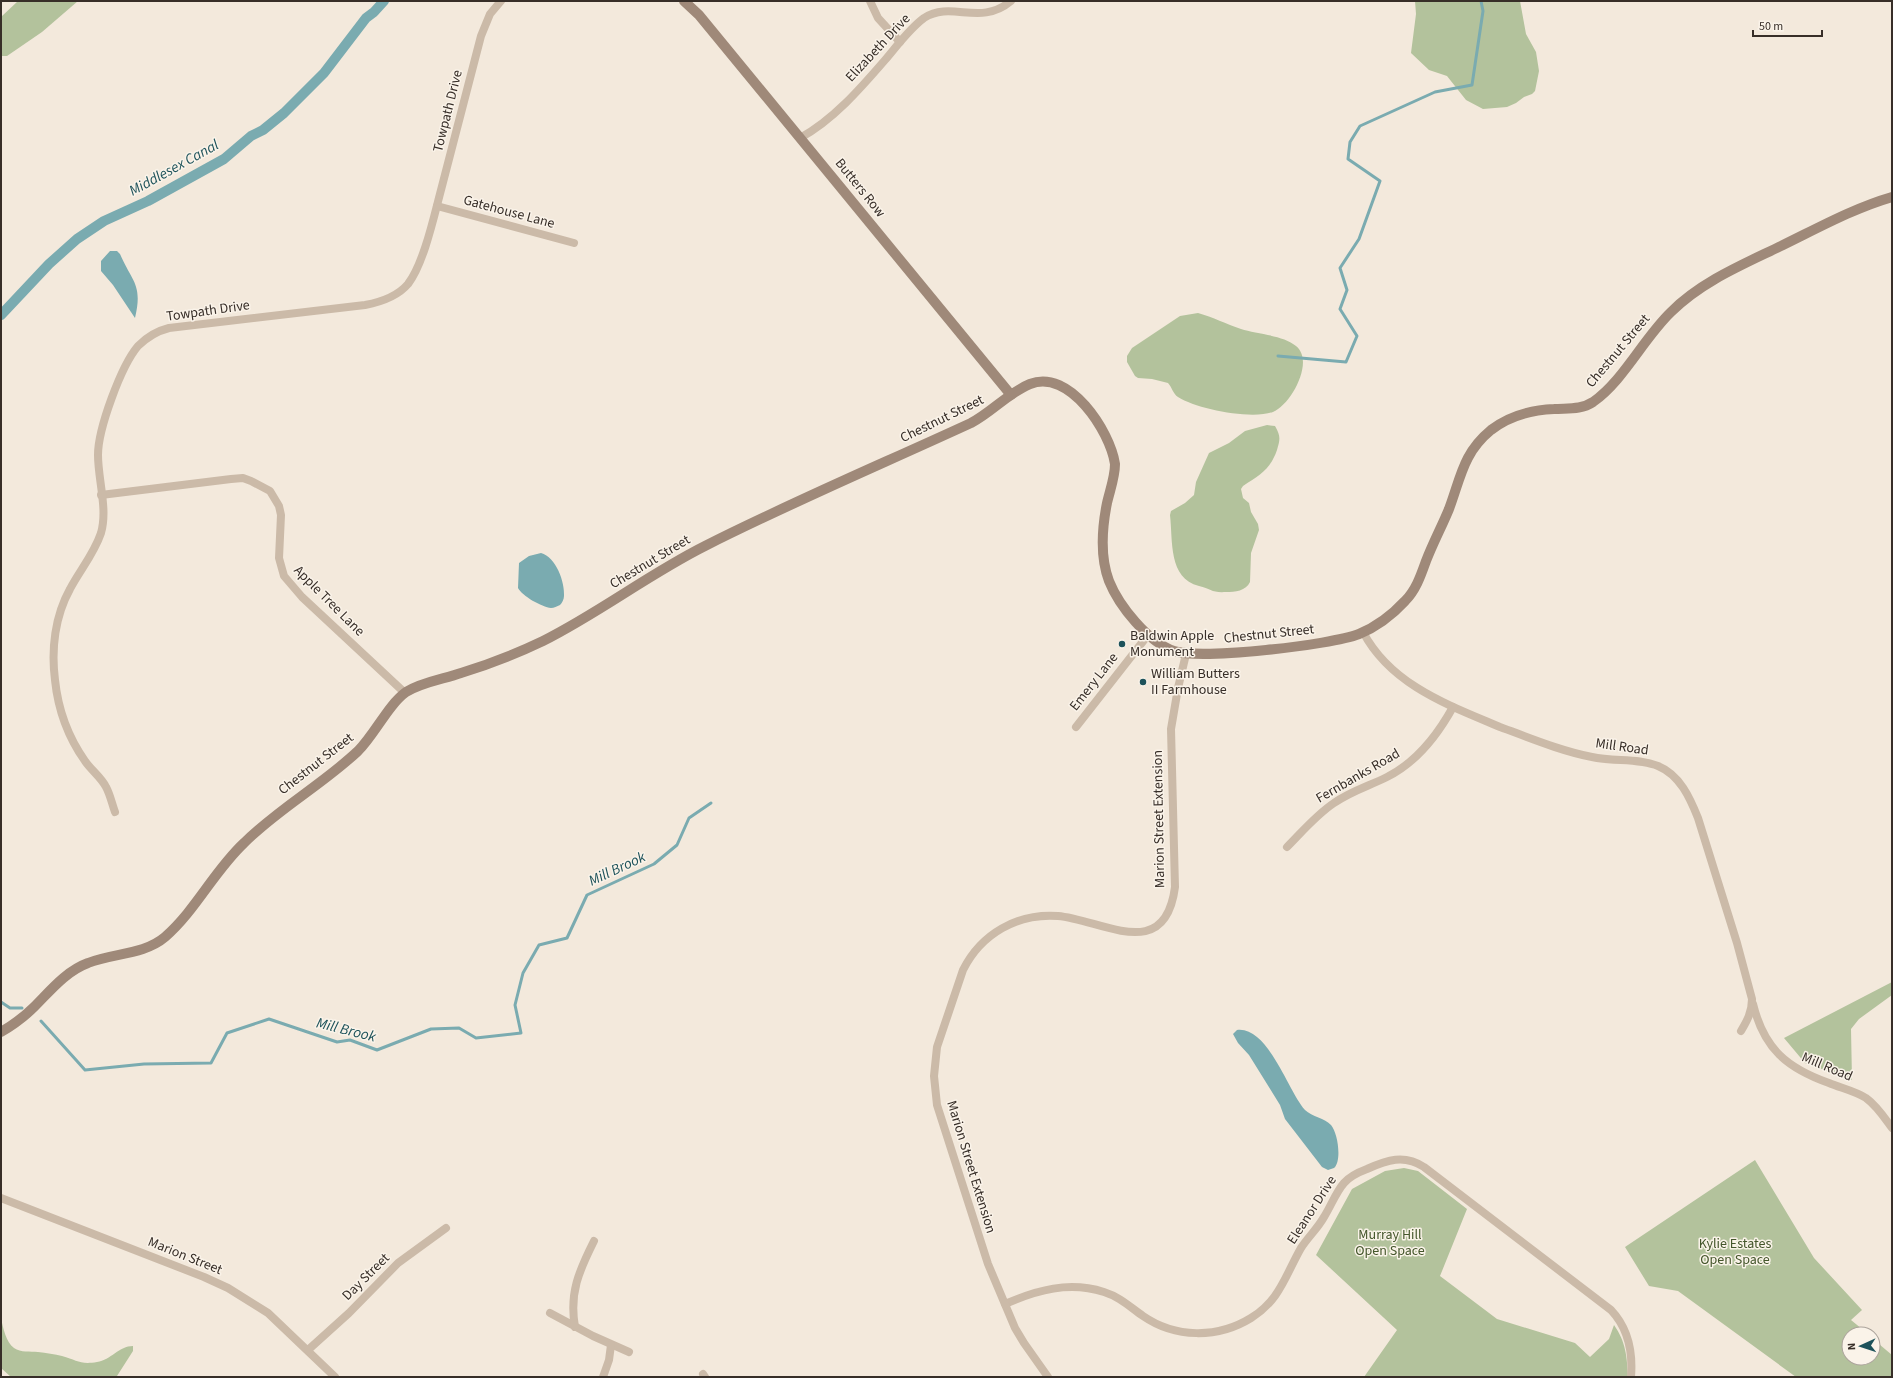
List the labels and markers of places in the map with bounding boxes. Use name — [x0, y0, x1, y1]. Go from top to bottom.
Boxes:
place label: Baldwin Apple Monument — [1130, 626, 1214, 662]
marker: Baldwin Apple Monument — [1117, 639, 1127, 649]
place label: William Butters II Farmhouse — [1151, 664, 1240, 700]
marker: William Butters II Farmhouse — [1138, 677, 1148, 687]

